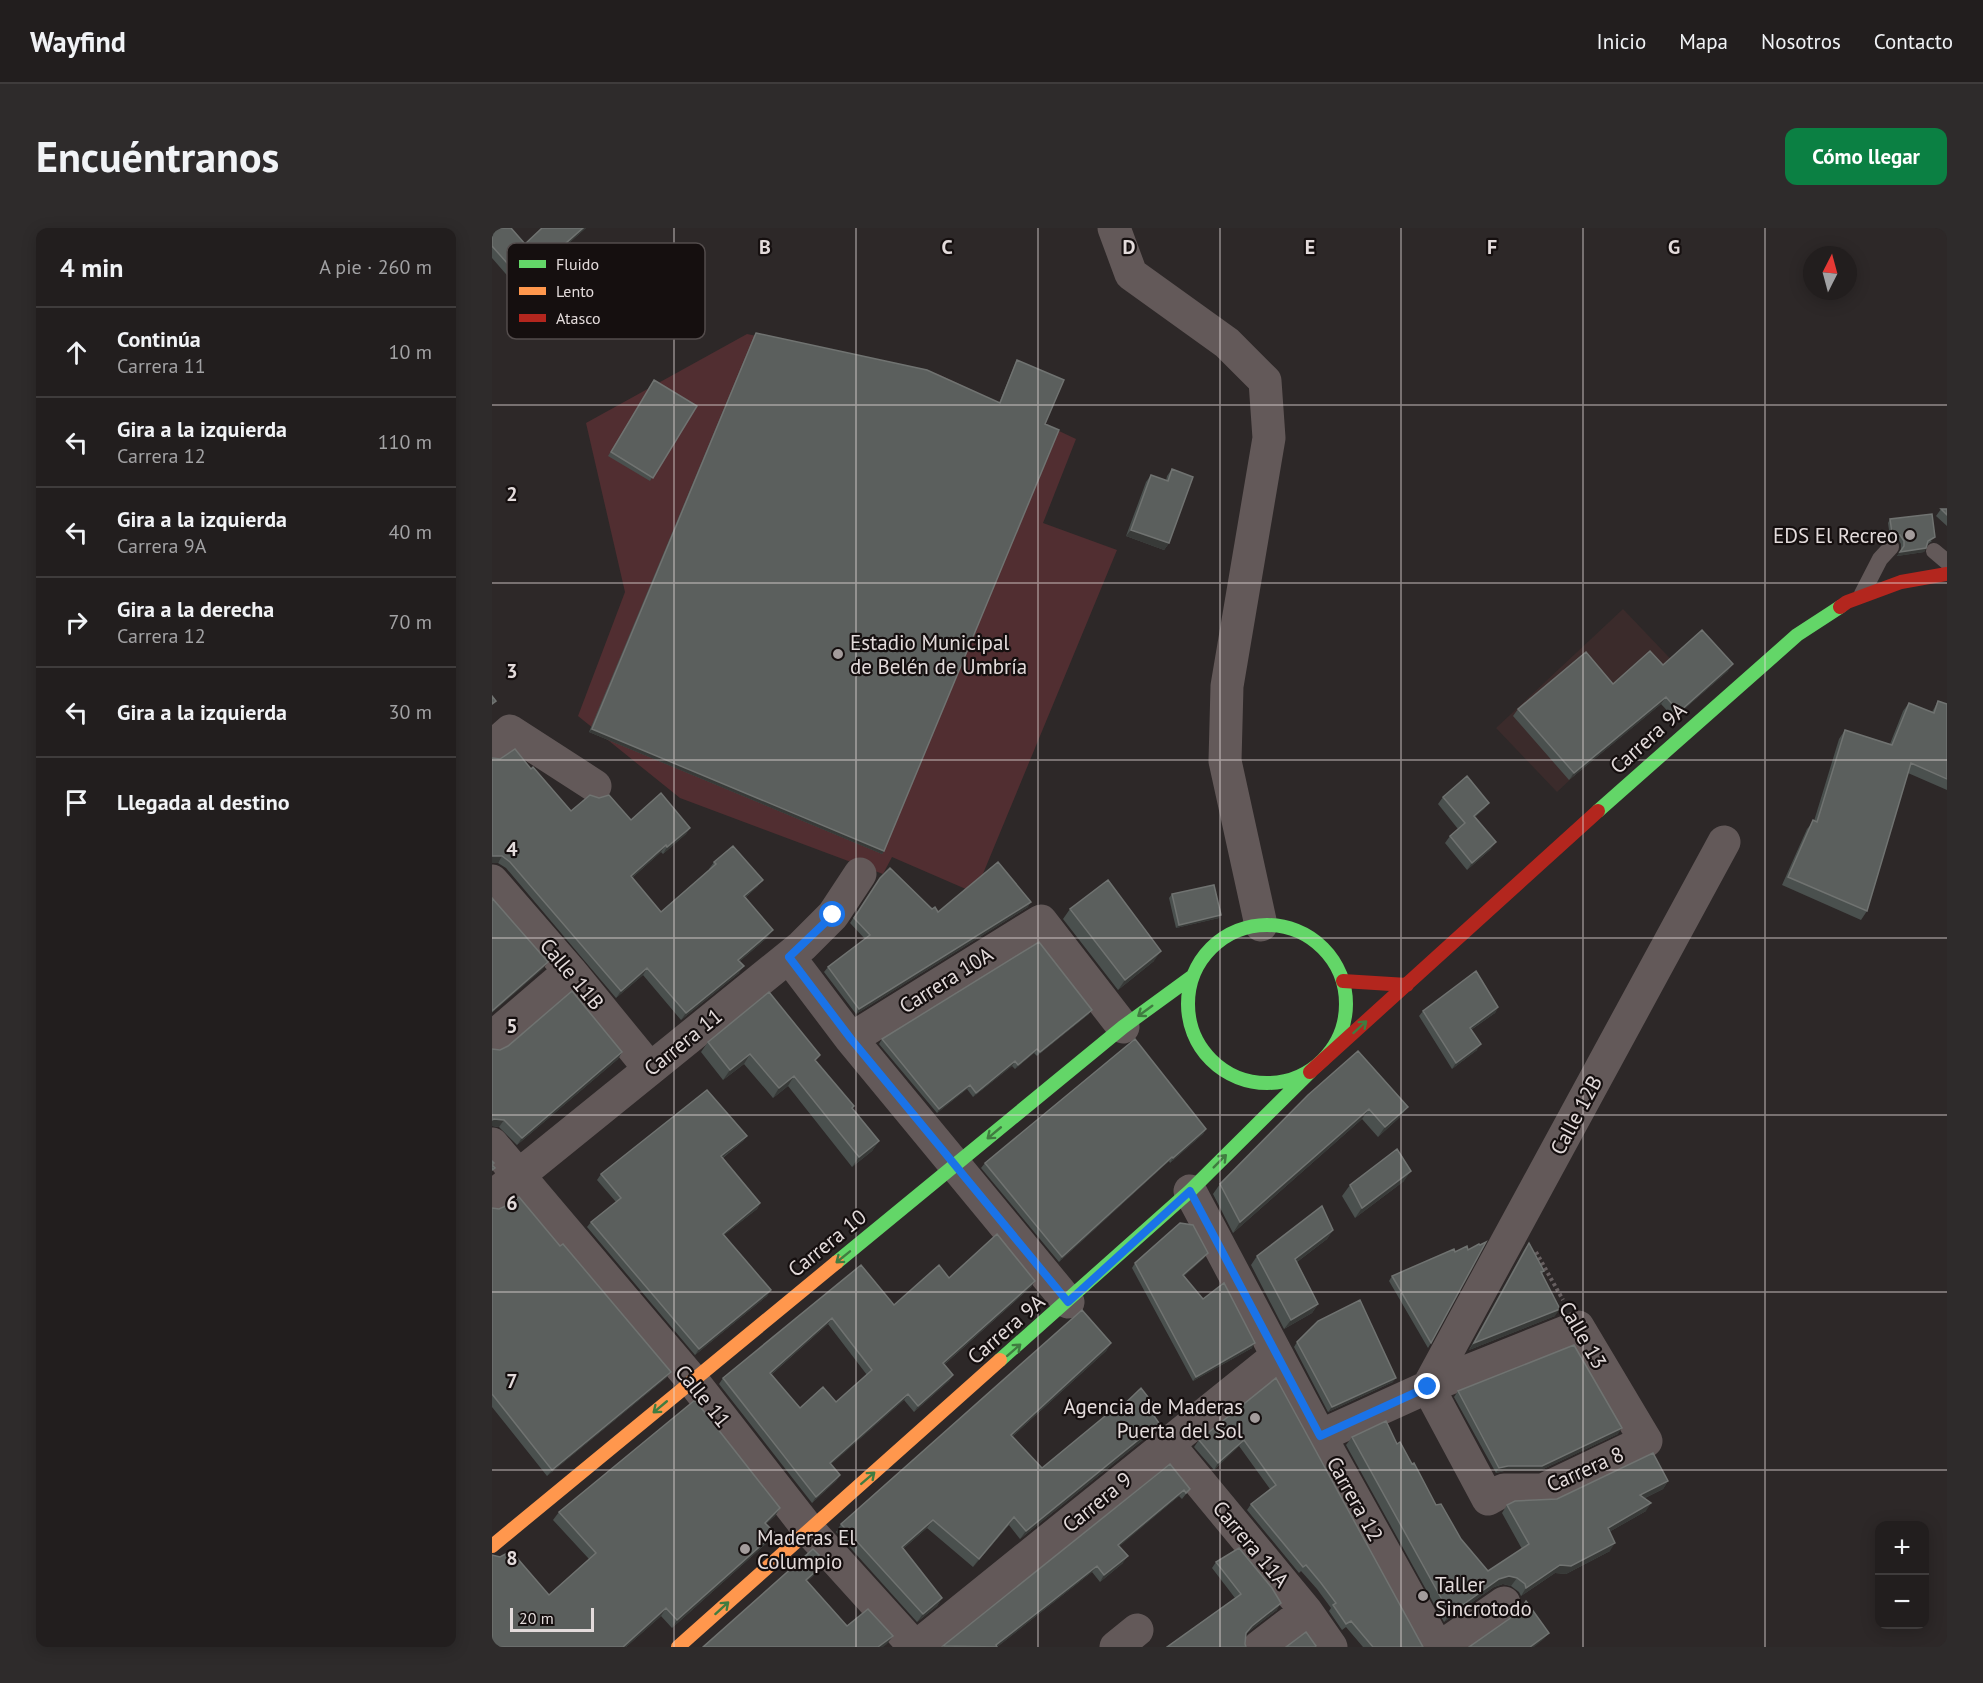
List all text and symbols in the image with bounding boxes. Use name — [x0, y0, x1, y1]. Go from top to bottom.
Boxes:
text: Wayfind — [30, 23, 126, 60]
text: Inicio — [1597, 28, 1646, 55]
text: Mapa — [1679, 28, 1728, 55]
text: Nosotros — [1761, 28, 1841, 55]
text: Contacto — [1874, 28, 1953, 55]
button: Cómo llegar — [1785, 128, 1947, 185]
text: Encuéntranos — [36, 129, 279, 184]
text: B — [759, 234, 771, 260]
text: C — [941, 234, 953, 260]
text: D — [1123, 234, 1136, 260]
text: E — [1305, 234, 1315, 260]
text: F — [1487, 234, 1497, 260]
text: G — [1668, 234, 1680, 260]
legend — [507, 243, 705, 339]
north arrow — [1803, 246, 1857, 300]
text: 4 min — [60, 251, 123, 284]
text: A pie · 260 m — [319, 254, 432, 280]
text: Fluido — [556, 254, 599, 274]
text: Lento — [556, 281, 594, 301]
text: Atasco — [556, 308, 601, 328]
text: Continúa — [117, 325, 201, 353]
icon: ahead — [60, 336, 93, 369]
text: 10 m — [389, 339, 432, 365]
text: Carrera 11 — [117, 353, 206, 379]
text: Gira a la izquierda — [117, 415, 287, 443]
icon: left — [60, 426, 93, 459]
text: 110 m — [378, 429, 432, 455]
text: Carrera 12 — [117, 443, 206, 469]
text: 2 — [506, 481, 518, 507]
text: Gira a la izquierda — [117, 505, 287, 533]
icon: left — [60, 516, 93, 549]
text: 40 m — [389, 519, 432, 545]
place label: EDS El Recreo — [1773, 522, 1898, 549]
marker: EDS El Recreo — [1903, 528, 1917, 542]
text: Carrera 9A — [117, 533, 206, 559]
text: Gira a la derecha — [117, 595, 274, 623]
icon: right — [60, 606, 93, 639]
text: 70 m — [389, 609, 432, 635]
text: Carrera 12 — [117, 623, 206, 649]
place label: Estadio Municipal de Belén de Umbría — [850, 629, 1027, 680]
marker: Estadio Municipal de Belén de Umbría — [831, 647, 845, 661]
text: 3 — [506, 658, 518, 684]
icon: left — [60, 696, 93, 729]
street label: Carrera 9A — [1604, 696, 1692, 779]
text: Gira a la izquierda — [117, 698, 287, 726]
text: 30 m — [389, 699, 432, 725]
icon: arrive — [60, 786, 93, 819]
text: Llegada al destino — [117, 788, 290, 816]
text: 4 — [506, 836, 518, 862]
route start — [819, 901, 845, 927]
street label: Calle 11B — [534, 932, 610, 1016]
street label: Carrera 10A — [894, 940, 998, 1019]
street label: Carrera 11 — [638, 1002, 728, 1082]
one-way arrow — [1138, 1004, 1154, 1017]
text: 5 — [506, 1013, 518, 1039]
one-way arrow — [1352, 1020, 1367, 1034]
street label: Calle 12B — [1544, 1071, 1608, 1159]
one-way arrow — [986, 1127, 1002, 1140]
one-way arrow — [1213, 1154, 1227, 1169]
text: 6 — [506, 1190, 518, 1216]
street label: Carrera 10 — [782, 1203, 872, 1283]
one-way arrow — [835, 1250, 851, 1263]
street label: Carrera 9A — [962, 1288, 1051, 1370]
street label: Calle 13 — [1553, 1296, 1613, 1374]
one-way arrow — [1006, 1343, 1022, 1356]
street label: Calle 11 — [669, 1359, 737, 1433]
text: 7 — [506, 1368, 518, 1394]
route end — [1414, 1373, 1440, 1399]
place label: Agencia de Maderas Puerta del Sol — [1063, 1393, 1243, 1444]
one-way arrow — [653, 1400, 668, 1414]
marker: Agencia de Maderas Puerta del Sol — [1248, 1411, 1262, 1425]
street label: Carrera 8 — [1542, 1440, 1628, 1498]
street label: Carrera 12 — [1321, 1452, 1389, 1546]
street label: Carrera 9 — [1057, 1466, 1137, 1538]
one-way arrow — [860, 1472, 876, 1485]
street label: Carrera 11A — [1207, 1495, 1296, 1594]
map controls — [1875, 1521, 1929, 1629]
button: + — [1875, 1521, 1929, 1575]
place label: Maderas El Columpio — [757, 1524, 855, 1575]
marker: Maderas El Columpio — [738, 1542, 752, 1556]
text: 8 — [506, 1545, 518, 1571]
place label: Taller Sincrotodo — [1435, 1571, 1532, 1622]
button: − — [1875, 1575, 1929, 1629]
marker: Taller Sincrotodo — [1416, 1589, 1430, 1603]
one-way arrow — [714, 1601, 729, 1615]
scale bar — [510, 1605, 594, 1632]
text: 20 m — [519, 1608, 554, 1628]

